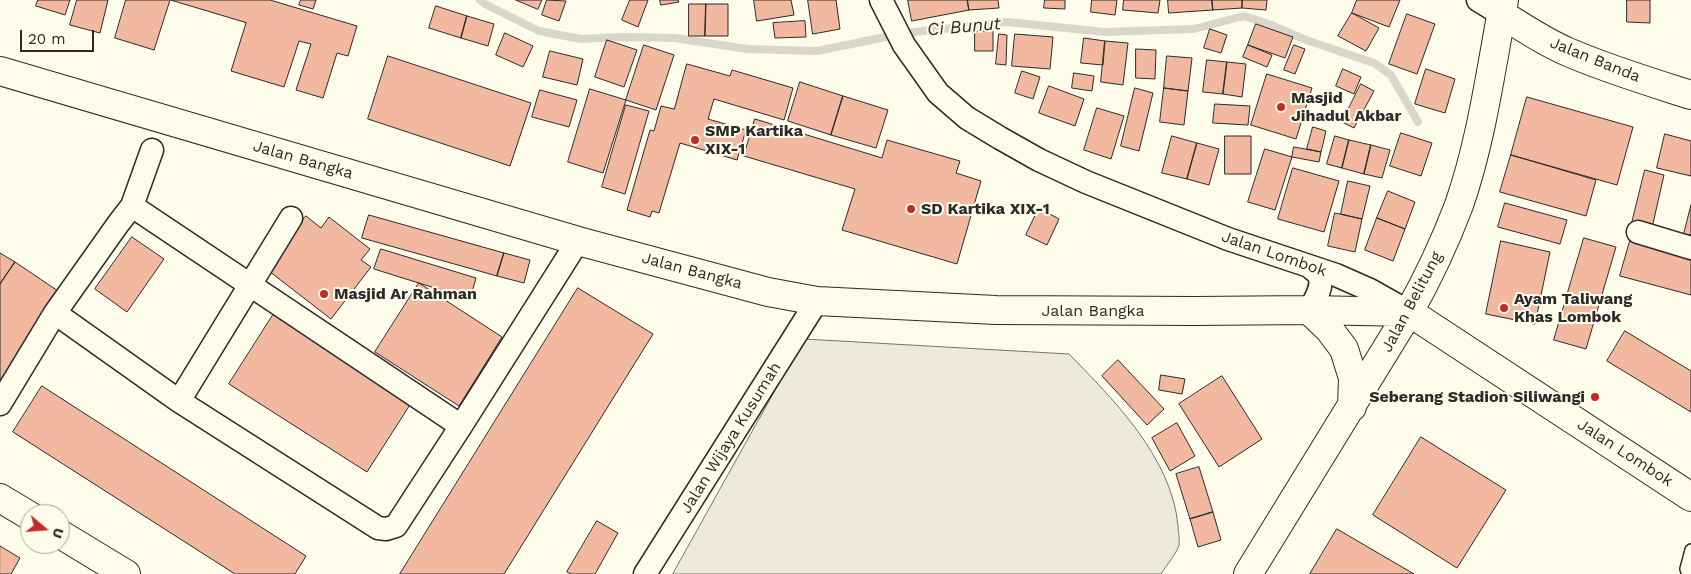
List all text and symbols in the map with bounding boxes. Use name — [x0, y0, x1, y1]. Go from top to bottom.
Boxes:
water label: Ci Bunut — [926, 13, 1002, 41]
scale bar — [22, 20, 96, 52]
text: 20 m — [28, 30, 66, 48]
street label: Jalan Banda — [1547, 33, 1643, 87]
place label: Masjid Jihadul Akbar — [1291, 88, 1401, 126]
marker: Masjid Jihadul Akbar — [1275, 101, 1287, 113]
place label: SMP Kartika XIX-1 — [705, 121, 803, 159]
marker: SMP Kartika XIX-1 — [689, 134, 701, 146]
street label: Jalan Bangka — [251, 137, 355, 183]
place label: SD Kartika XIX-1 — [921, 199, 1050, 219]
marker: SD Kartika XIX-1 — [905, 203, 917, 215]
street label: Jalan Lombok — [1219, 227, 1329, 281]
street label: Jalan Bangka — [640, 248, 744, 294]
street label: Jalan Belitung — [1377, 249, 1447, 355]
place label: Masjid Ar Rahman — [334, 284, 477, 304]
marker: Masjid Ar Rahman — [318, 288, 330, 300]
place label: Ayam Taliwang Khas Lombok — [1514, 289, 1632, 327]
street label: Jalan Bangka — [1041, 301, 1145, 321]
marker: Ayam Taliwang Khas Lombok — [1498, 302, 1510, 314]
street label: Jalan Wijaya Kusumah — [677, 359, 785, 517]
place label: Seberang Stadion Siliwangi — [1369, 387, 1585, 407]
marker: Seberang Stadion Siliwangi — [1589, 391, 1601, 403]
street label: Jalan Lombok — [1574, 415, 1676, 491]
north arrow — [20, 504, 70, 554]
text: U — [49, 526, 67, 541]

